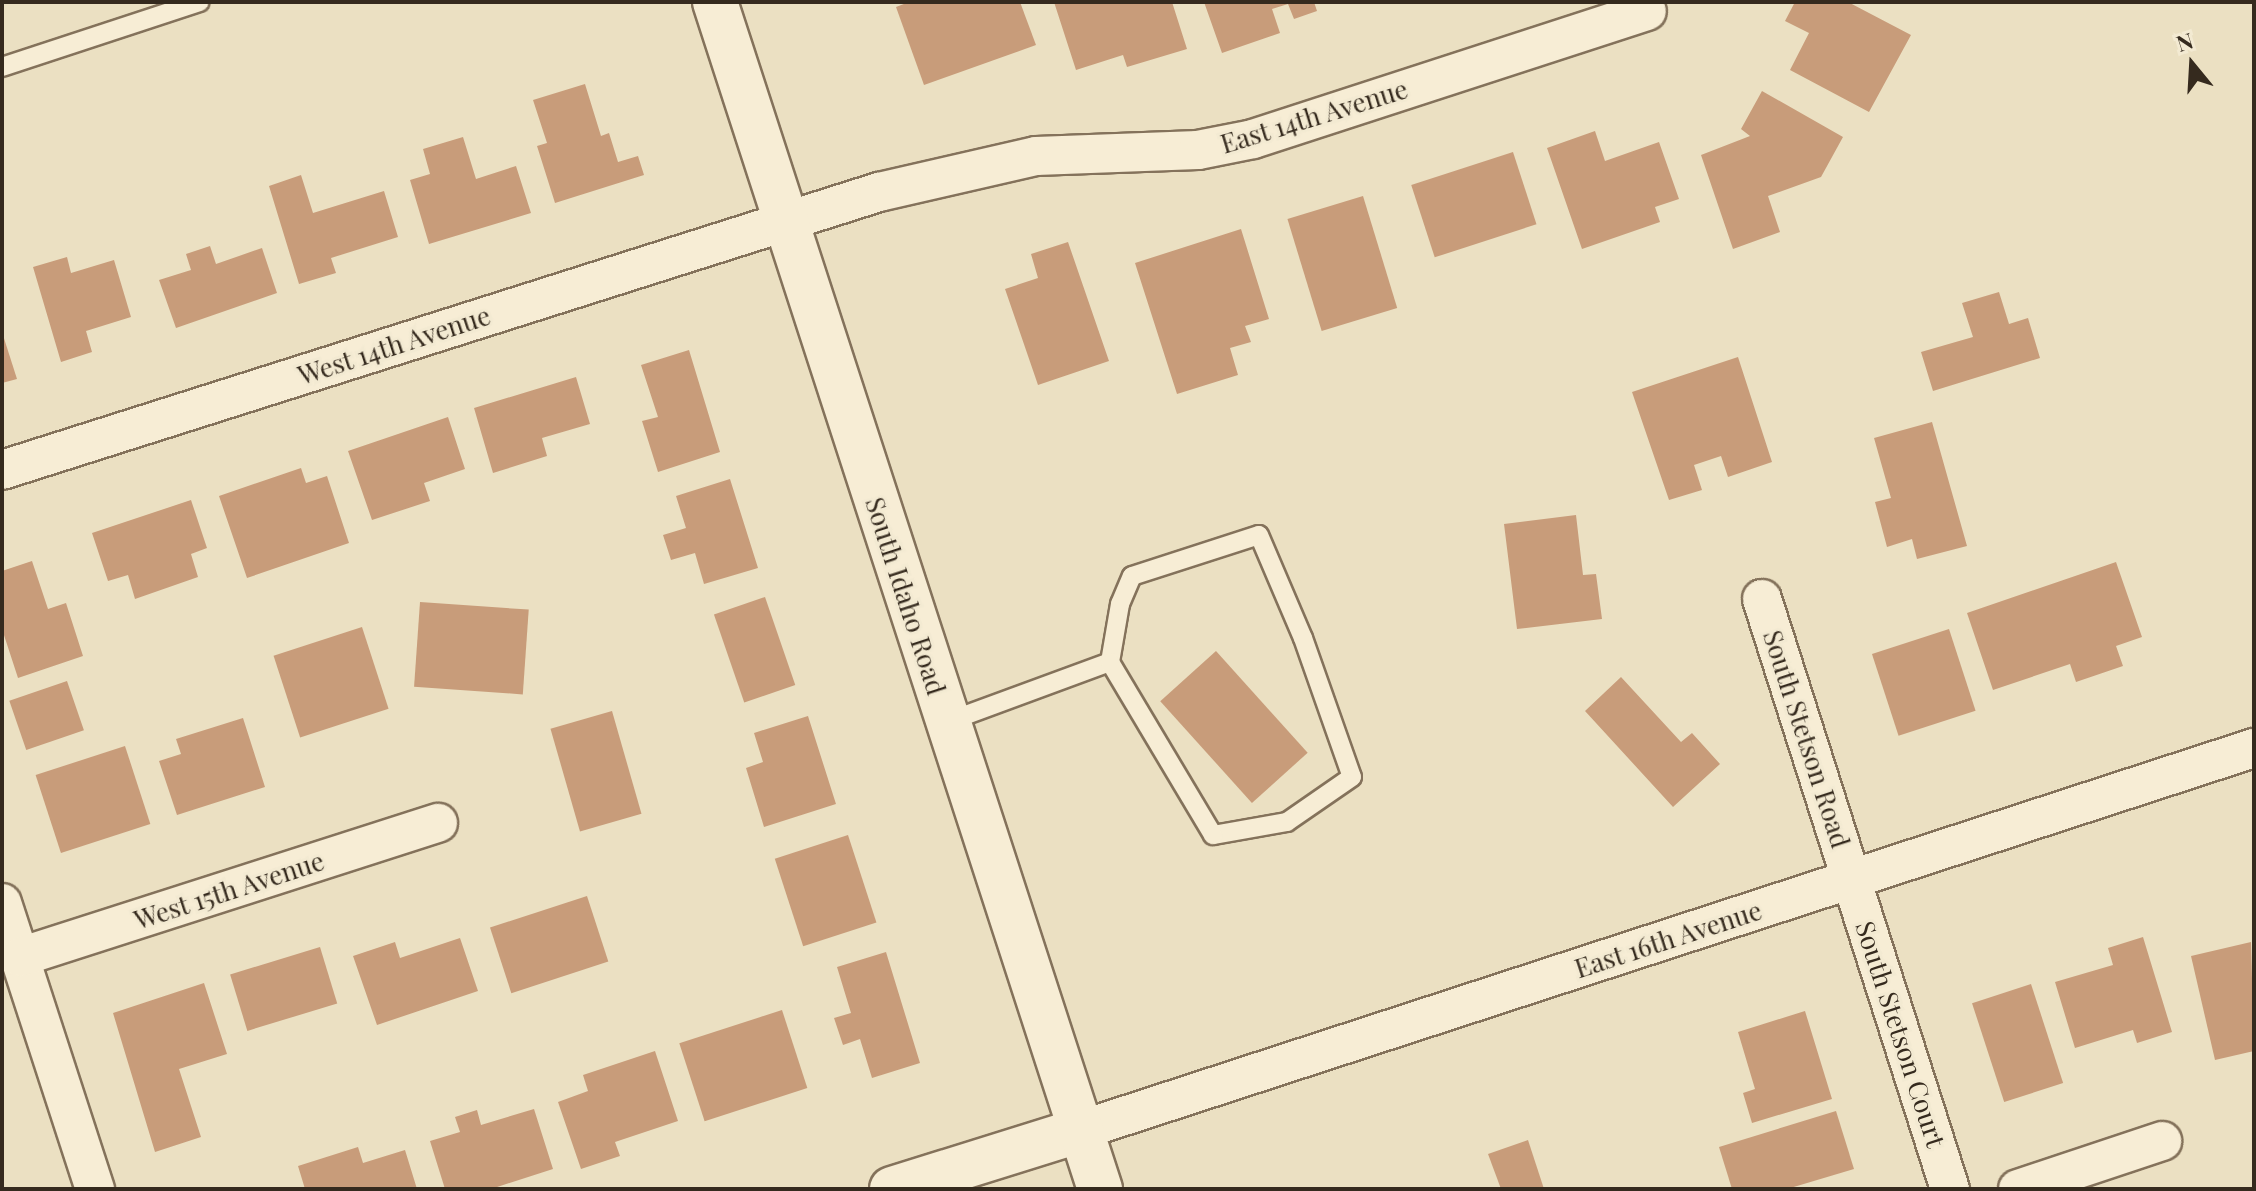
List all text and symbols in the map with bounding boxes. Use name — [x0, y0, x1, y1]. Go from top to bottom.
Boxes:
north arrow — [2152, 24, 2232, 104]
text: N — [2172, 24, 2197, 58]
street label: East 14th Avenue — [1216, 73, 1412, 159]
street label: West 14th Avenue — [293, 299, 495, 391]
street label: South Idaho Road — [859, 493, 953, 699]
street label: South Stetson Road — [1757, 626, 1857, 852]
street label: West 15th Avenue — [130, 844, 328, 936]
street label: East 16th Avenue — [1570, 894, 1766, 984]
street label: South Stetson Court — [1850, 917, 1952, 1151]

